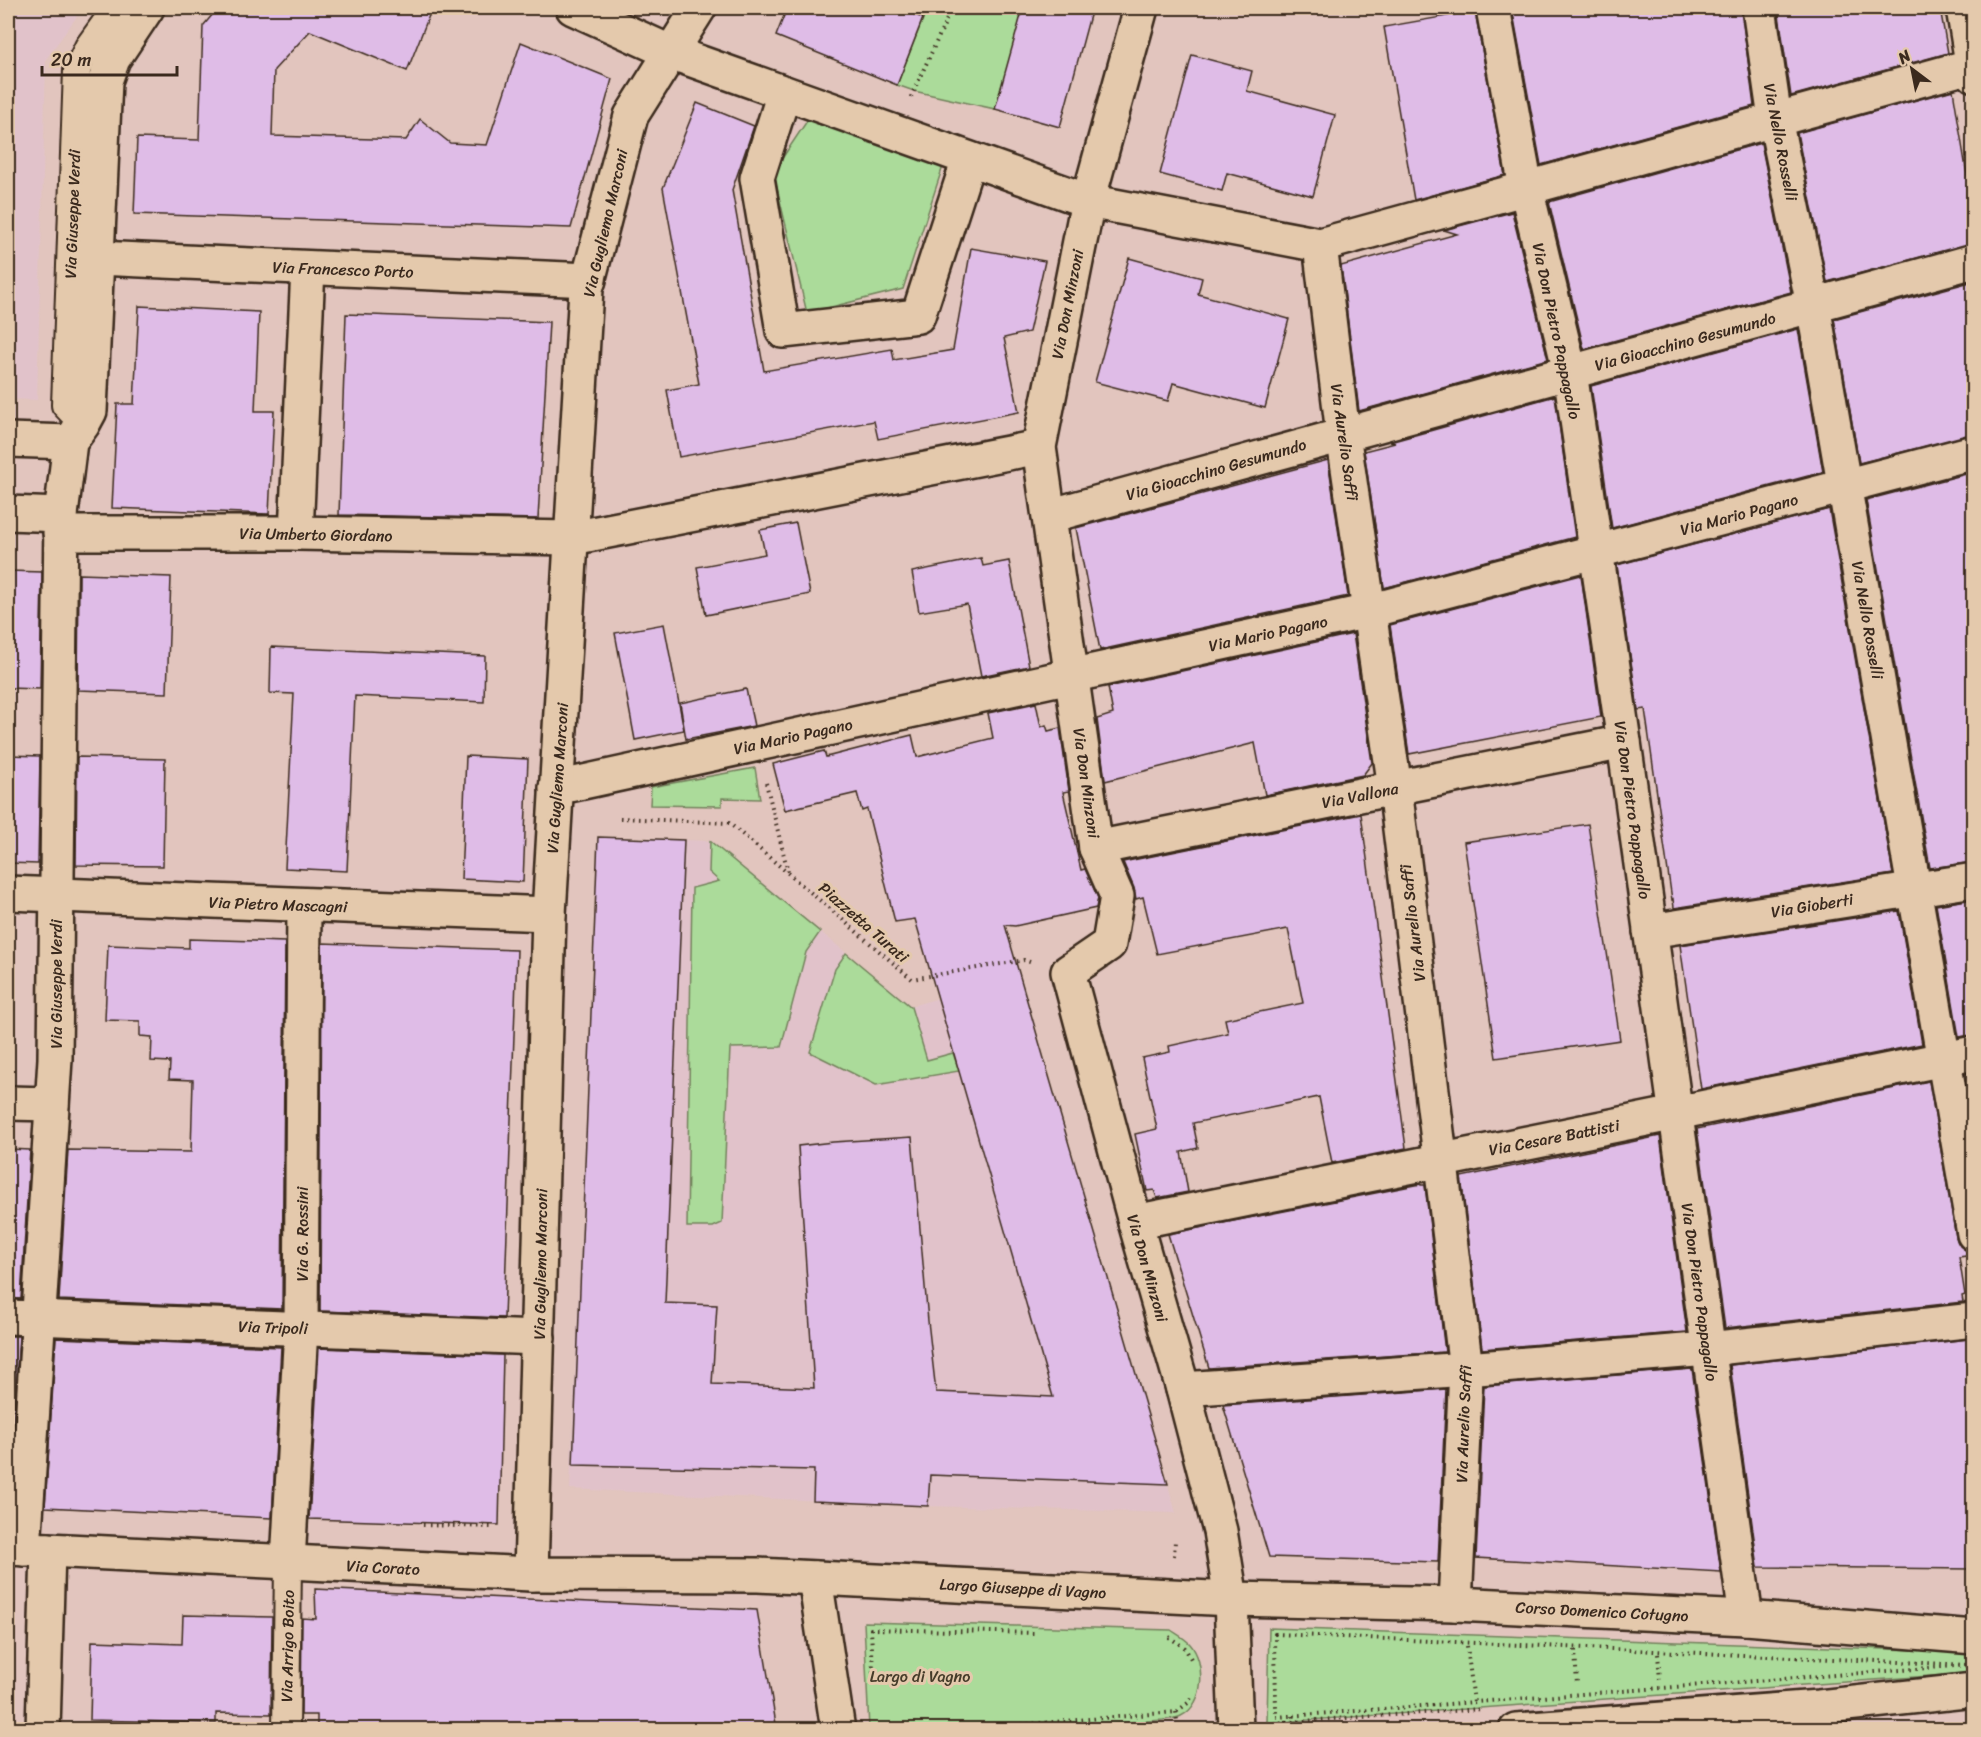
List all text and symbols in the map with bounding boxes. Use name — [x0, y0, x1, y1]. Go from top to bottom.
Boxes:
scale bar — [42, 39, 177, 77]
north arrow — [1882, 39, 1942, 99]
text: N — [1891, 41, 1917, 72]
text: 20 m — [51, 44, 91, 76]
street label: Via Nello Rosselli — [1755, 81, 1806, 204]
street label: Via Gugliemo Marconi — [574, 146, 637, 300]
street label: Via Giuseppe Verdi — [56, 148, 89, 279]
street label: Via Don Pietro Pappagallo — [1524, 240, 1589, 422]
street label: Via Don Minzoni — [1043, 246, 1092, 361]
street label: Via Francesco Porto — [272, 253, 414, 286]
street label: Via Gioacchino Gesumundo — [1591, 303, 1779, 380]
street label: Via Aurelio Saffi — [1322, 382, 1367, 503]
street label: Via Gioacchino Gesumundo — [1122, 430, 1310, 509]
street label: Via Mario Pagano — [1677, 485, 1801, 544]
street label: Via Umberto Giordano — [239, 519, 393, 550]
street label: Via Nello Rosselli — [1843, 559, 1892, 682]
street label: Via Mario Pagano — [1206, 607, 1330, 660]
street label: Via Gugliemo Marconi — [538, 701, 577, 854]
street label: Via Mario Pagano — [731, 710, 855, 763]
street label: Via Don Pietro Pappagallo — [1606, 719, 1659, 901]
street label: Via Don Minzoni — [1064, 726, 1109, 841]
street label: Via Vallona — [1319, 774, 1402, 817]
street label: Via Aurelio Saffi — [1391, 862, 1434, 983]
street label: Piazzetta Turati — [812, 875, 916, 971]
street label: Via Gioberti — [1769, 885, 1856, 926]
street label: Via Pietro Mascagni — [208, 888, 348, 921]
street label: Via Giuseppe Verdi — [42, 919, 71, 1049]
street label: Via Cesare Battisti — [1486, 1110, 1623, 1164]
street label: Via G. Rossini — [288, 1186, 317, 1281]
street label: Via Gugliemo Marconi — [525, 1188, 556, 1340]
street label: Via Don Pietro Pappagallo — [1673, 1201, 1726, 1383]
street label: Via Don Minzoni — [1118, 1211, 1177, 1326]
street label: Via Tripoli — [238, 1312, 309, 1343]
street label: Via Aurelio Saffi — [1447, 1364, 1480, 1483]
street label: Via Corato — [345, 1551, 421, 1584]
street label: Largo Giuseppe di Vagno — [939, 1570, 1107, 1607]
street label: Via Arrigo Boito — [272, 1590, 303, 1702]
street label: Corso Domenico Cotugno — [1515, 1592, 1689, 1631]
park label: Largo di Vagno — [870, 1662, 970, 1691]

